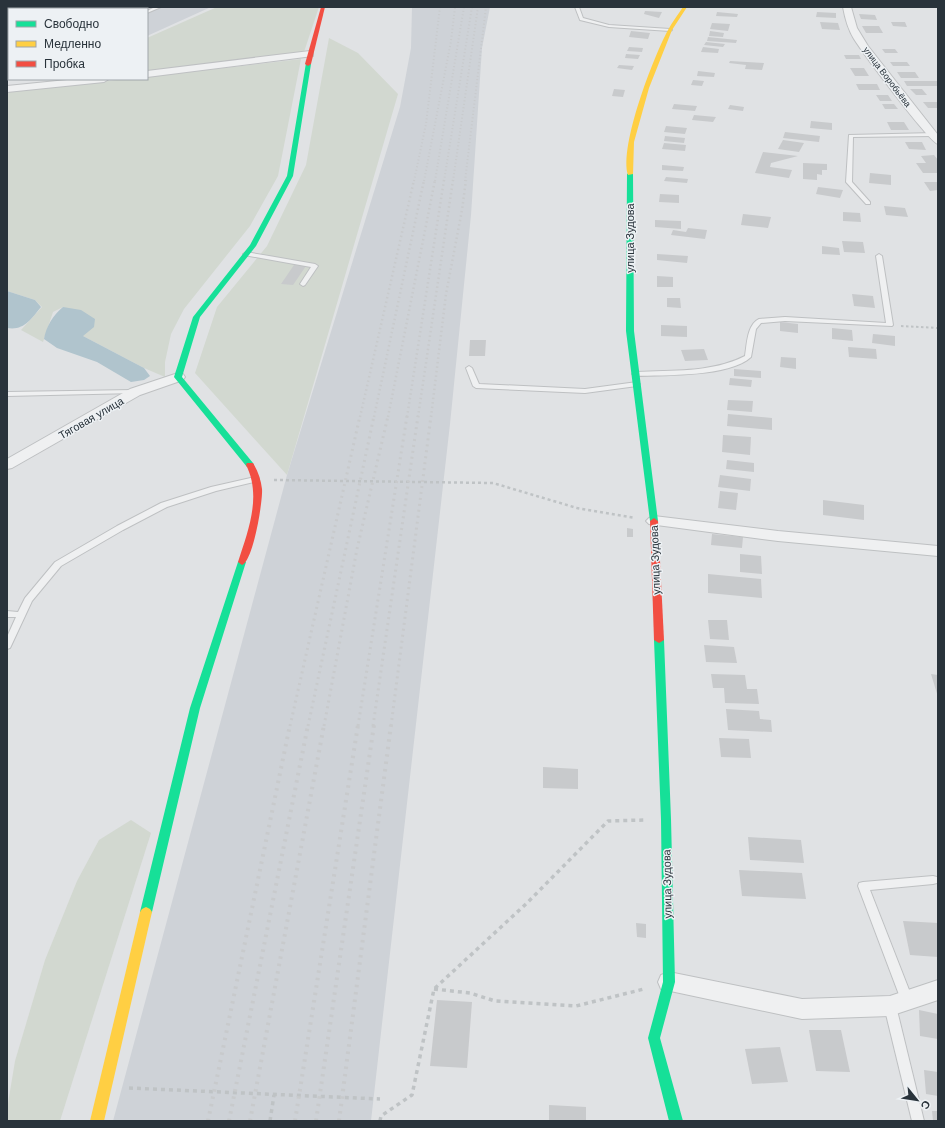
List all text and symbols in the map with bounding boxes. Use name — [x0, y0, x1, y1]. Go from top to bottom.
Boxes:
legend — [8, 8, 148, 80]
text: Свободно — [44, 16, 99, 32]
text: Медленно — [44, 36, 101, 52]
street label: улица Воробьёва — [860, 44, 914, 110]
text: Пробка — [44, 56, 85, 72]
street label: улица Зудова — [623, 202, 637, 273]
street label: Тяговая улица — [56, 393, 127, 442]
street label: улица Зудова — [647, 524, 663, 595]
street label: улица Зудова — [659, 848, 675, 919]
north arrow — [897, 1080, 937, 1120]
text: С — [918, 1098, 934, 1112]

